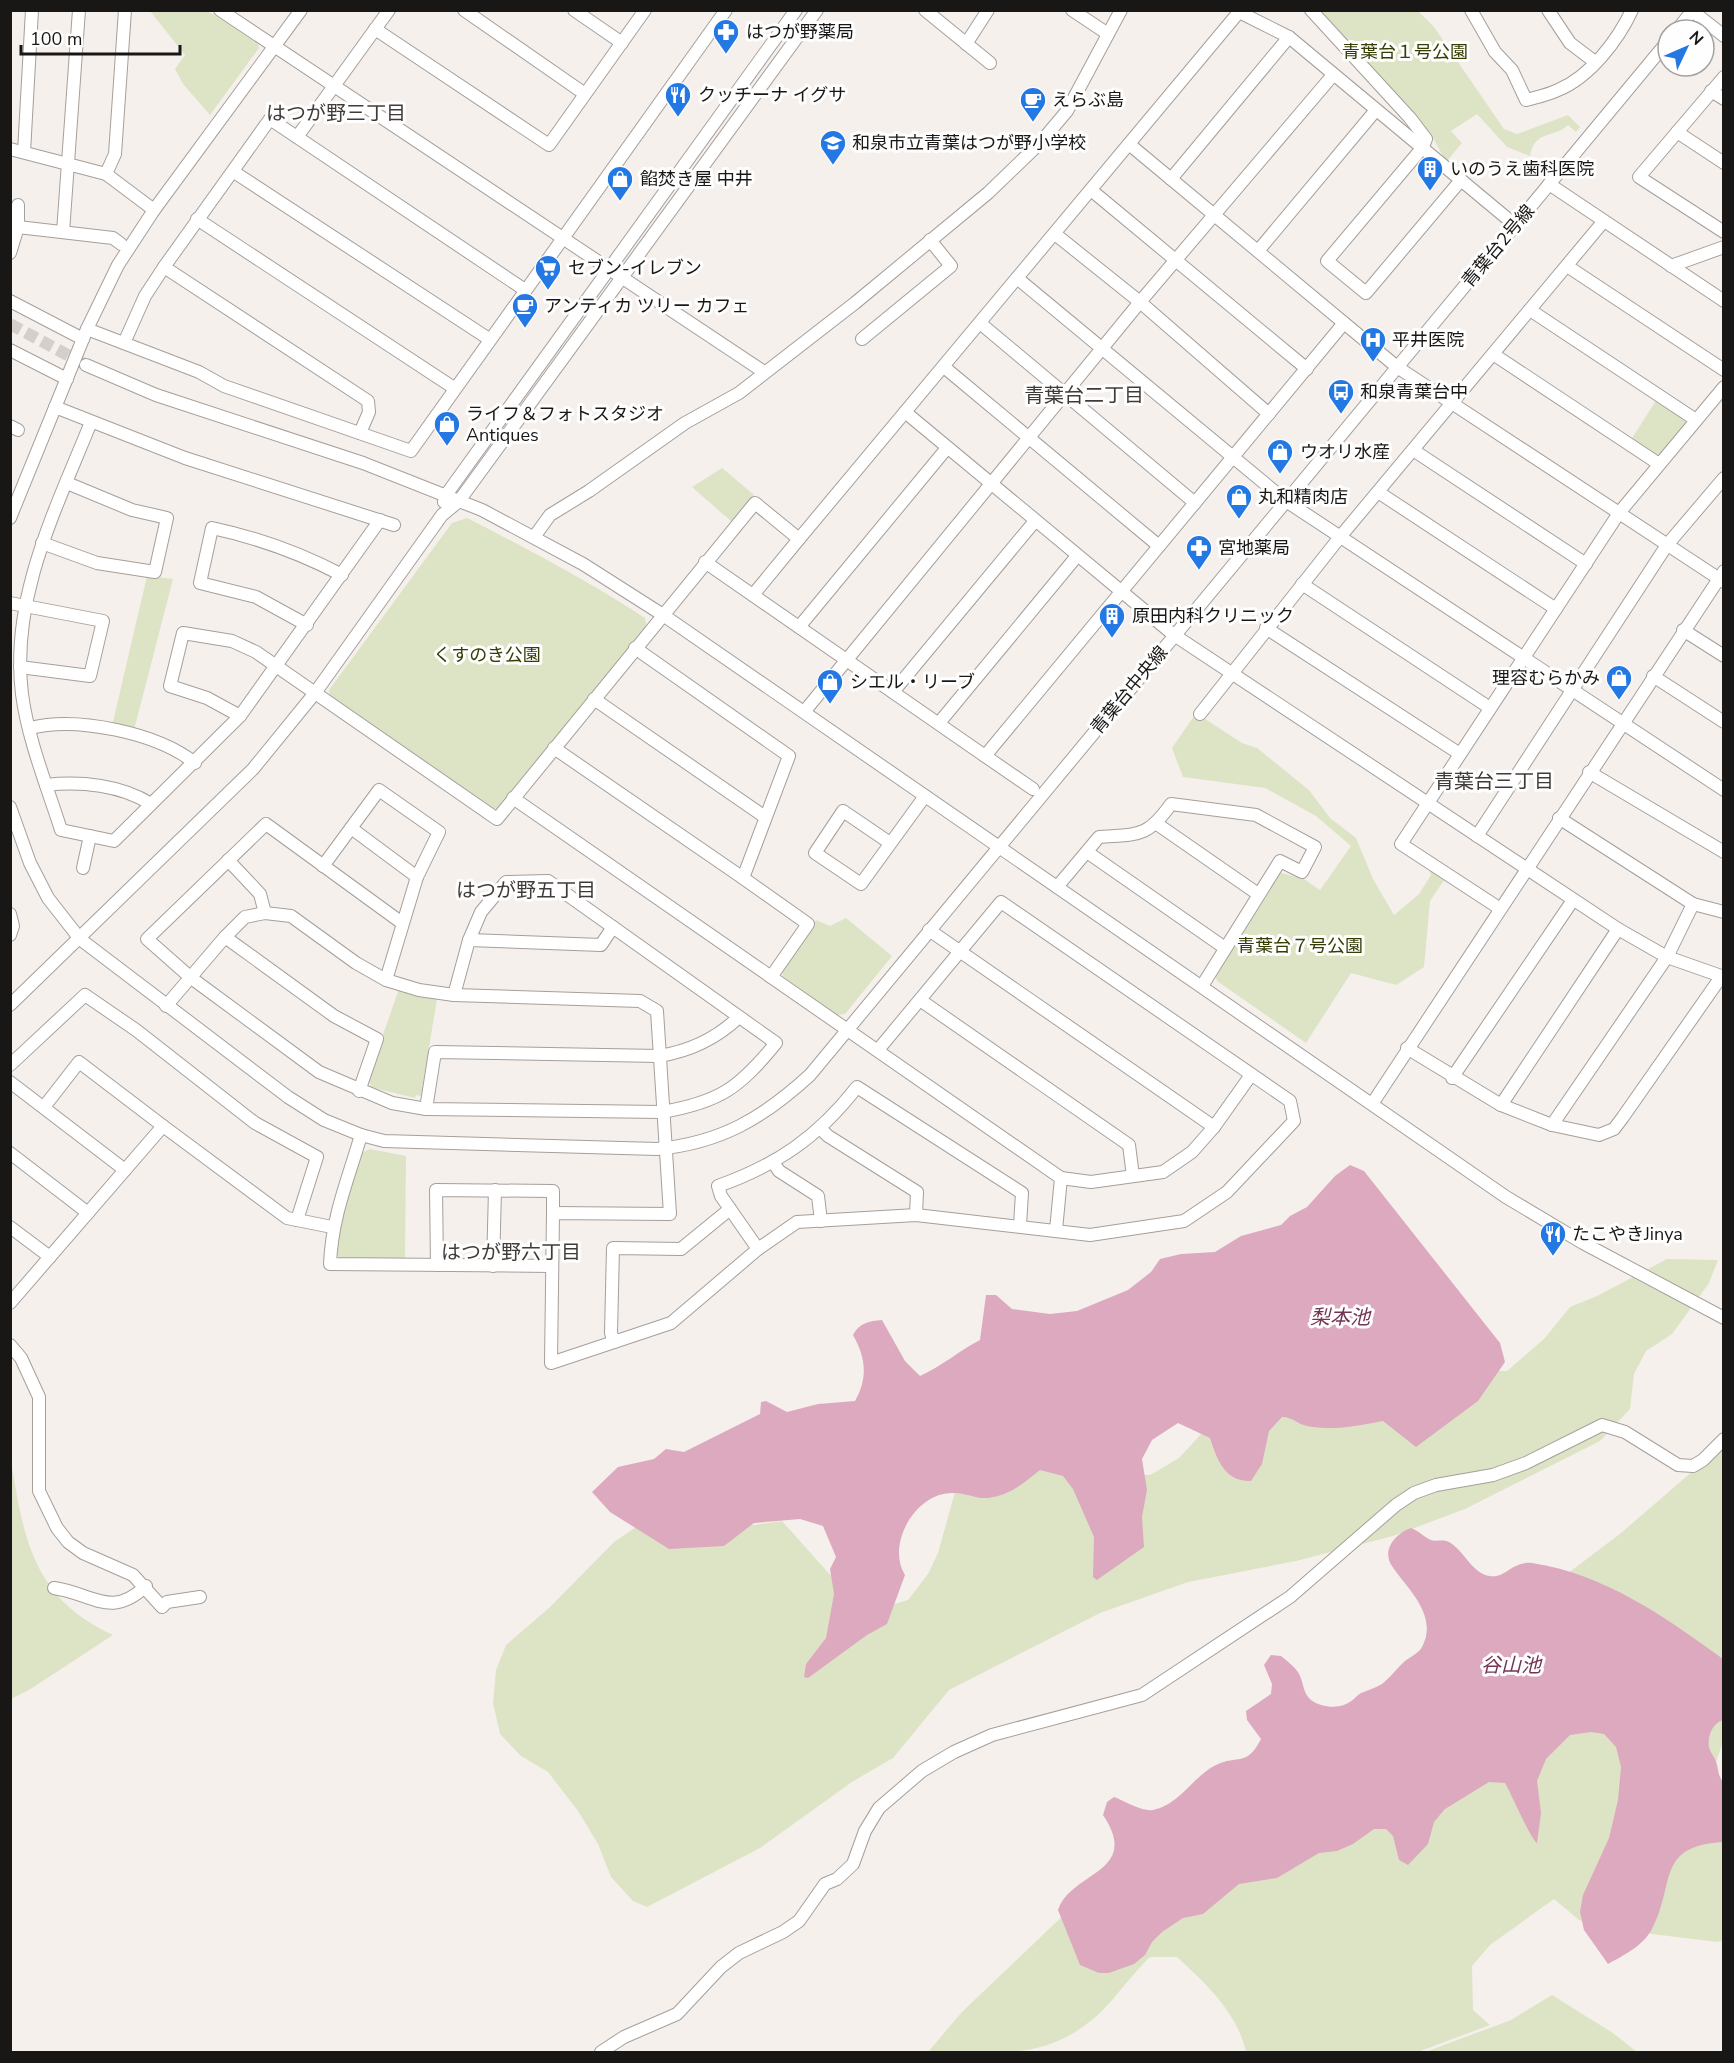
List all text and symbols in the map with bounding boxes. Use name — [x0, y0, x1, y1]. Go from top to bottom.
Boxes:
pharmacy icon: はつが野薬局 — [711, 17, 741, 55]
scale bar — [21, 18, 180, 56]
north arrow — [1656, 18, 1716, 78]
place label: はつが野薬局 — [746, 20, 854, 44]
text: N — [1684, 26, 1708, 50]
text: 100 m — [30, 27, 82, 51]
park label: 青葉台１号公園 — [1342, 40, 1468, 64]
restaurant icon: クッチーナ イグサ — [663, 80, 693, 118]
place label: クッチーナ イグサ — [698, 83, 846, 107]
cafe icon: えらぶ島 — [1018, 85, 1048, 123]
place label: えらぶ島 — [1052, 88, 1124, 112]
district label: はつが野三丁目 — [266, 100, 406, 127]
school or university icon: 和泉市立青葉はつが野小学校 — [818, 128, 848, 166]
place label: 和泉市立青葉はつが野小学校 — [852, 131, 1086, 155]
building icon: いのうえ歯科医院 — [1415, 154, 1445, 192]
place label: いのうえ歯科医院 — [1450, 157, 1594, 181]
shop icon: 餡焚き屋 中井 — [605, 164, 635, 202]
place label: 餡焚き屋 中井 — [640, 167, 753, 191]
street label: 青葉台2号線 — [1456, 200, 1540, 292]
supermarket icon: セブン-イレブン — [533, 253, 563, 291]
place label: セブン-イレブン — [568, 256, 702, 280]
cafe icon: アンティカ ツリー カフェ — [510, 291, 540, 329]
place label: アンティカ ツリー カフェ — [544, 294, 749, 318]
hospital icon: 平井医院 — [1358, 325, 1388, 363]
place label: 平井医院 — [1392, 328, 1464, 352]
bus stop icon: 和泉青葉台中 — [1326, 377, 1356, 415]
place label: 和泉青葉台中 — [1360, 380, 1468, 404]
district label: 青葉台二丁目 — [1024, 382, 1144, 409]
place label: ライフ＆フォトスタジオ Antiques — [466, 402, 664, 447]
shop icon: ライフ＆フォトスタジオ Antiques — [432, 409, 462, 447]
shop icon: ウオリ水産 — [1265, 437, 1295, 475]
place label: ウオリ水産 — [1300, 440, 1390, 464]
shop icon: 丸和精肉店 — [1224, 482, 1254, 520]
place label: 丸和精肉店 — [1258, 485, 1348, 509]
pharmacy icon: 宮地薬局 — [1184, 533, 1214, 571]
place label: 宮地薬局 — [1218, 536, 1290, 560]
building icon: 原田内科クリニック — [1097, 601, 1127, 639]
place label: 原田内科クリニック — [1132, 604, 1294, 628]
street label: 青葉台中央線 — [1085, 641, 1173, 739]
park label: くすのき公園 — [433, 643, 541, 667]
shop icon: 理容むらかみ — [1604, 663, 1634, 701]
place label: 理容むらかみ — [1492, 666, 1600, 690]
shop icon: シエル・リーブ — [815, 667, 845, 705]
place label: シエル・リーブ — [850, 670, 975, 694]
district label: 青葉台三丁目 — [1434, 768, 1554, 795]
district label: はつが野五丁目 — [456, 877, 596, 904]
park label: 青葉台７号公園 — [1237, 934, 1363, 958]
restaurant icon: たこやきJinya — [1538, 1219, 1568, 1257]
place label: たこやきJinya — [1572, 1222, 1683, 1246]
district label: はつが野六丁目 — [441, 1239, 581, 1266]
water label: 梨本池 — [1310, 1304, 1372, 1331]
water label: 谷山池 — [1481, 1652, 1543, 1679]

